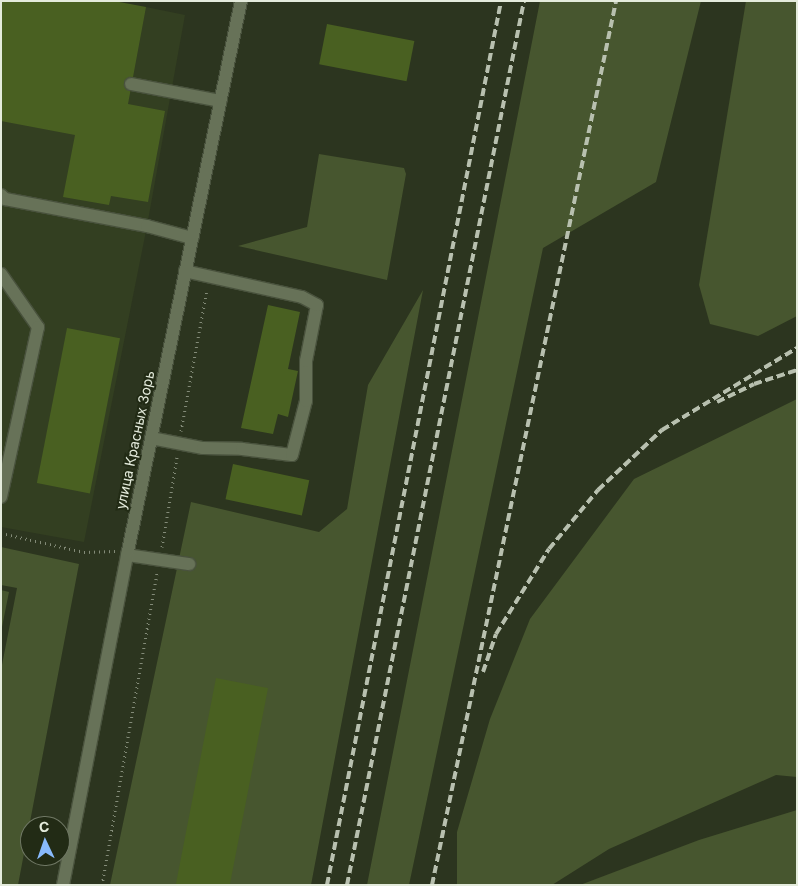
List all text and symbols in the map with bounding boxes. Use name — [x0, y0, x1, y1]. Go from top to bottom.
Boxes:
street label: улица Красных Зорь — [112, 369, 158, 511]
north arrow — [20, 816, 70, 866]
text: С — [39, 818, 50, 835]

